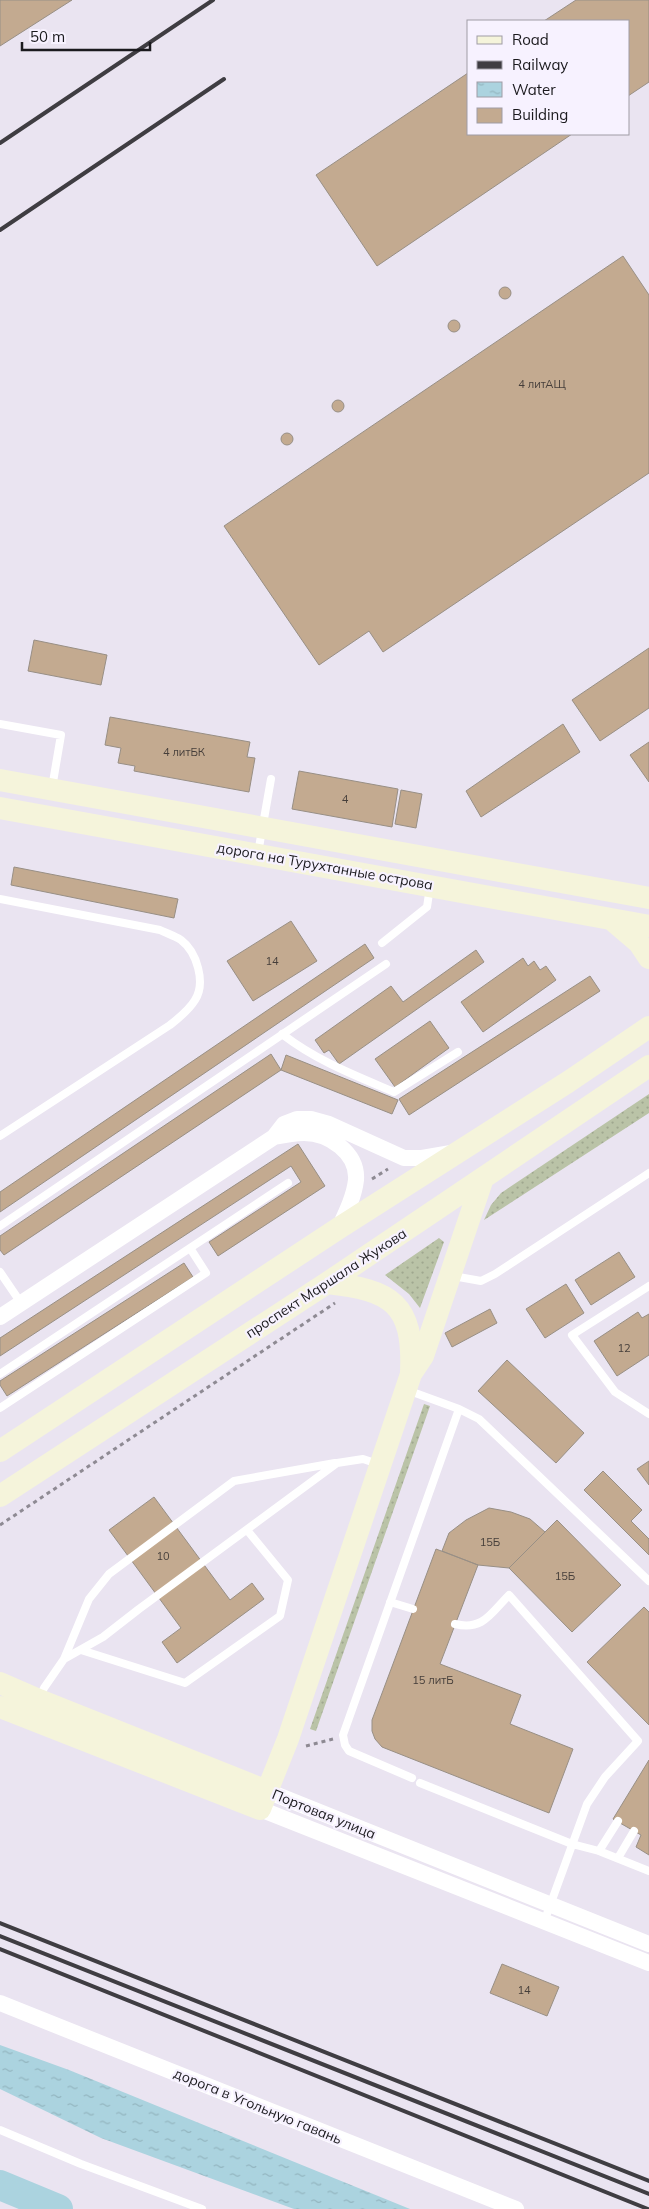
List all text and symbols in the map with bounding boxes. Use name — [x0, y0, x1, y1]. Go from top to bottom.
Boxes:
scale bar — [22, 20, 150, 52]
legend — [467, 20, 629, 135]
text: 50 m — [30, 27, 65, 46]
text: Road — [512, 30, 549, 49]
text: Railway — [512, 55, 568, 74]
text: Water — [512, 80, 556, 99]
text: Building — [512, 105, 568, 124]
house number: 4 литАЩ — [518, 377, 566, 391]
house number: 4 литБК — [163, 745, 206, 759]
house number: 4 — [342, 792, 349, 806]
street label: дорога на Турухтанные острова — [216, 838, 434, 894]
house number: 14 — [265, 954, 279, 968]
street label: проспект Маршала Жукова — [242, 1224, 410, 1342]
house number: 12 — [617, 1341, 631, 1355]
house number: 15Б — [480, 1535, 500, 1549]
house number: 10 — [156, 1549, 170, 1563]
house number: 15Б — [555, 1569, 575, 1583]
house number: 15 литБ — [412, 1673, 454, 1687]
street label: Портовая улица — [269, 1785, 379, 1843]
house number: 14 — [517, 1983, 531, 1997]
street label: дорога в Угольную гавань — [171, 2064, 345, 2148]

